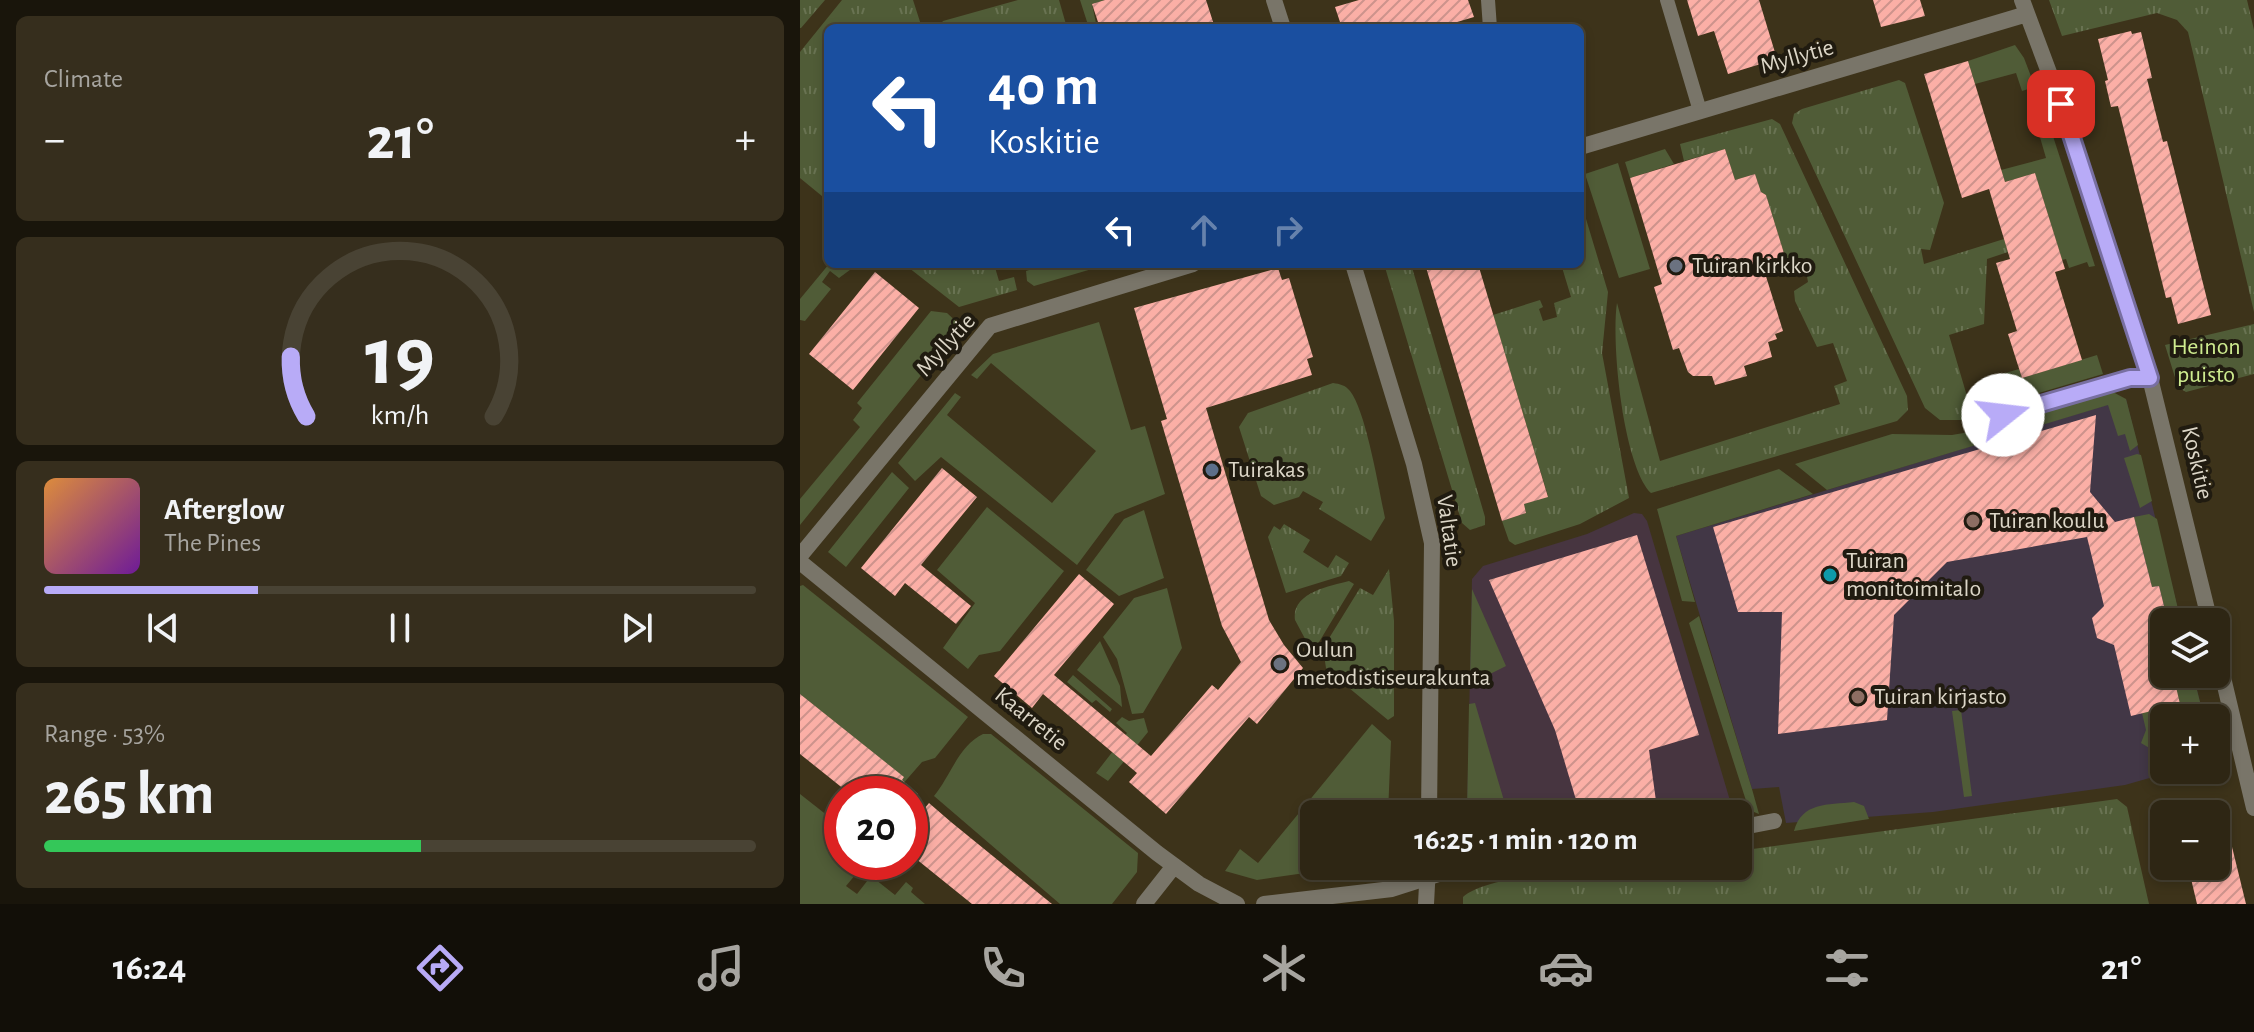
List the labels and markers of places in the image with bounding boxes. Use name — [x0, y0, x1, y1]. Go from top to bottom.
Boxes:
pin — [2027, 70, 2095, 138]
place label: Tuiran kirkko — [1692, 254, 1813, 278]
marker: Tuiran kirkko — [1667, 257, 1685, 275]
place label: Tuirakas — [1228, 458, 1305, 482]
marker: Tuirakas — [1203, 461, 1221, 479]
place label: Tuiran koulu — [1989, 509, 2105, 533]
marker: Tuiran koulu — [1964, 512, 1982, 530]
place label: Tuiran monitoimitalo — [1846, 549, 1981, 601]
marker: Tuiran monitoimitalo — [1821, 566, 1839, 584]
place label: Oulun metodistiseurakunta — [1296, 638, 1491, 690]
marker: Oulun metodistiseurakunta — [1271, 655, 1289, 673]
place label: Tuiran kirjasto — [1874, 685, 2007, 709]
marker: Tuiran kirjasto — [1849, 688, 1867, 706]

